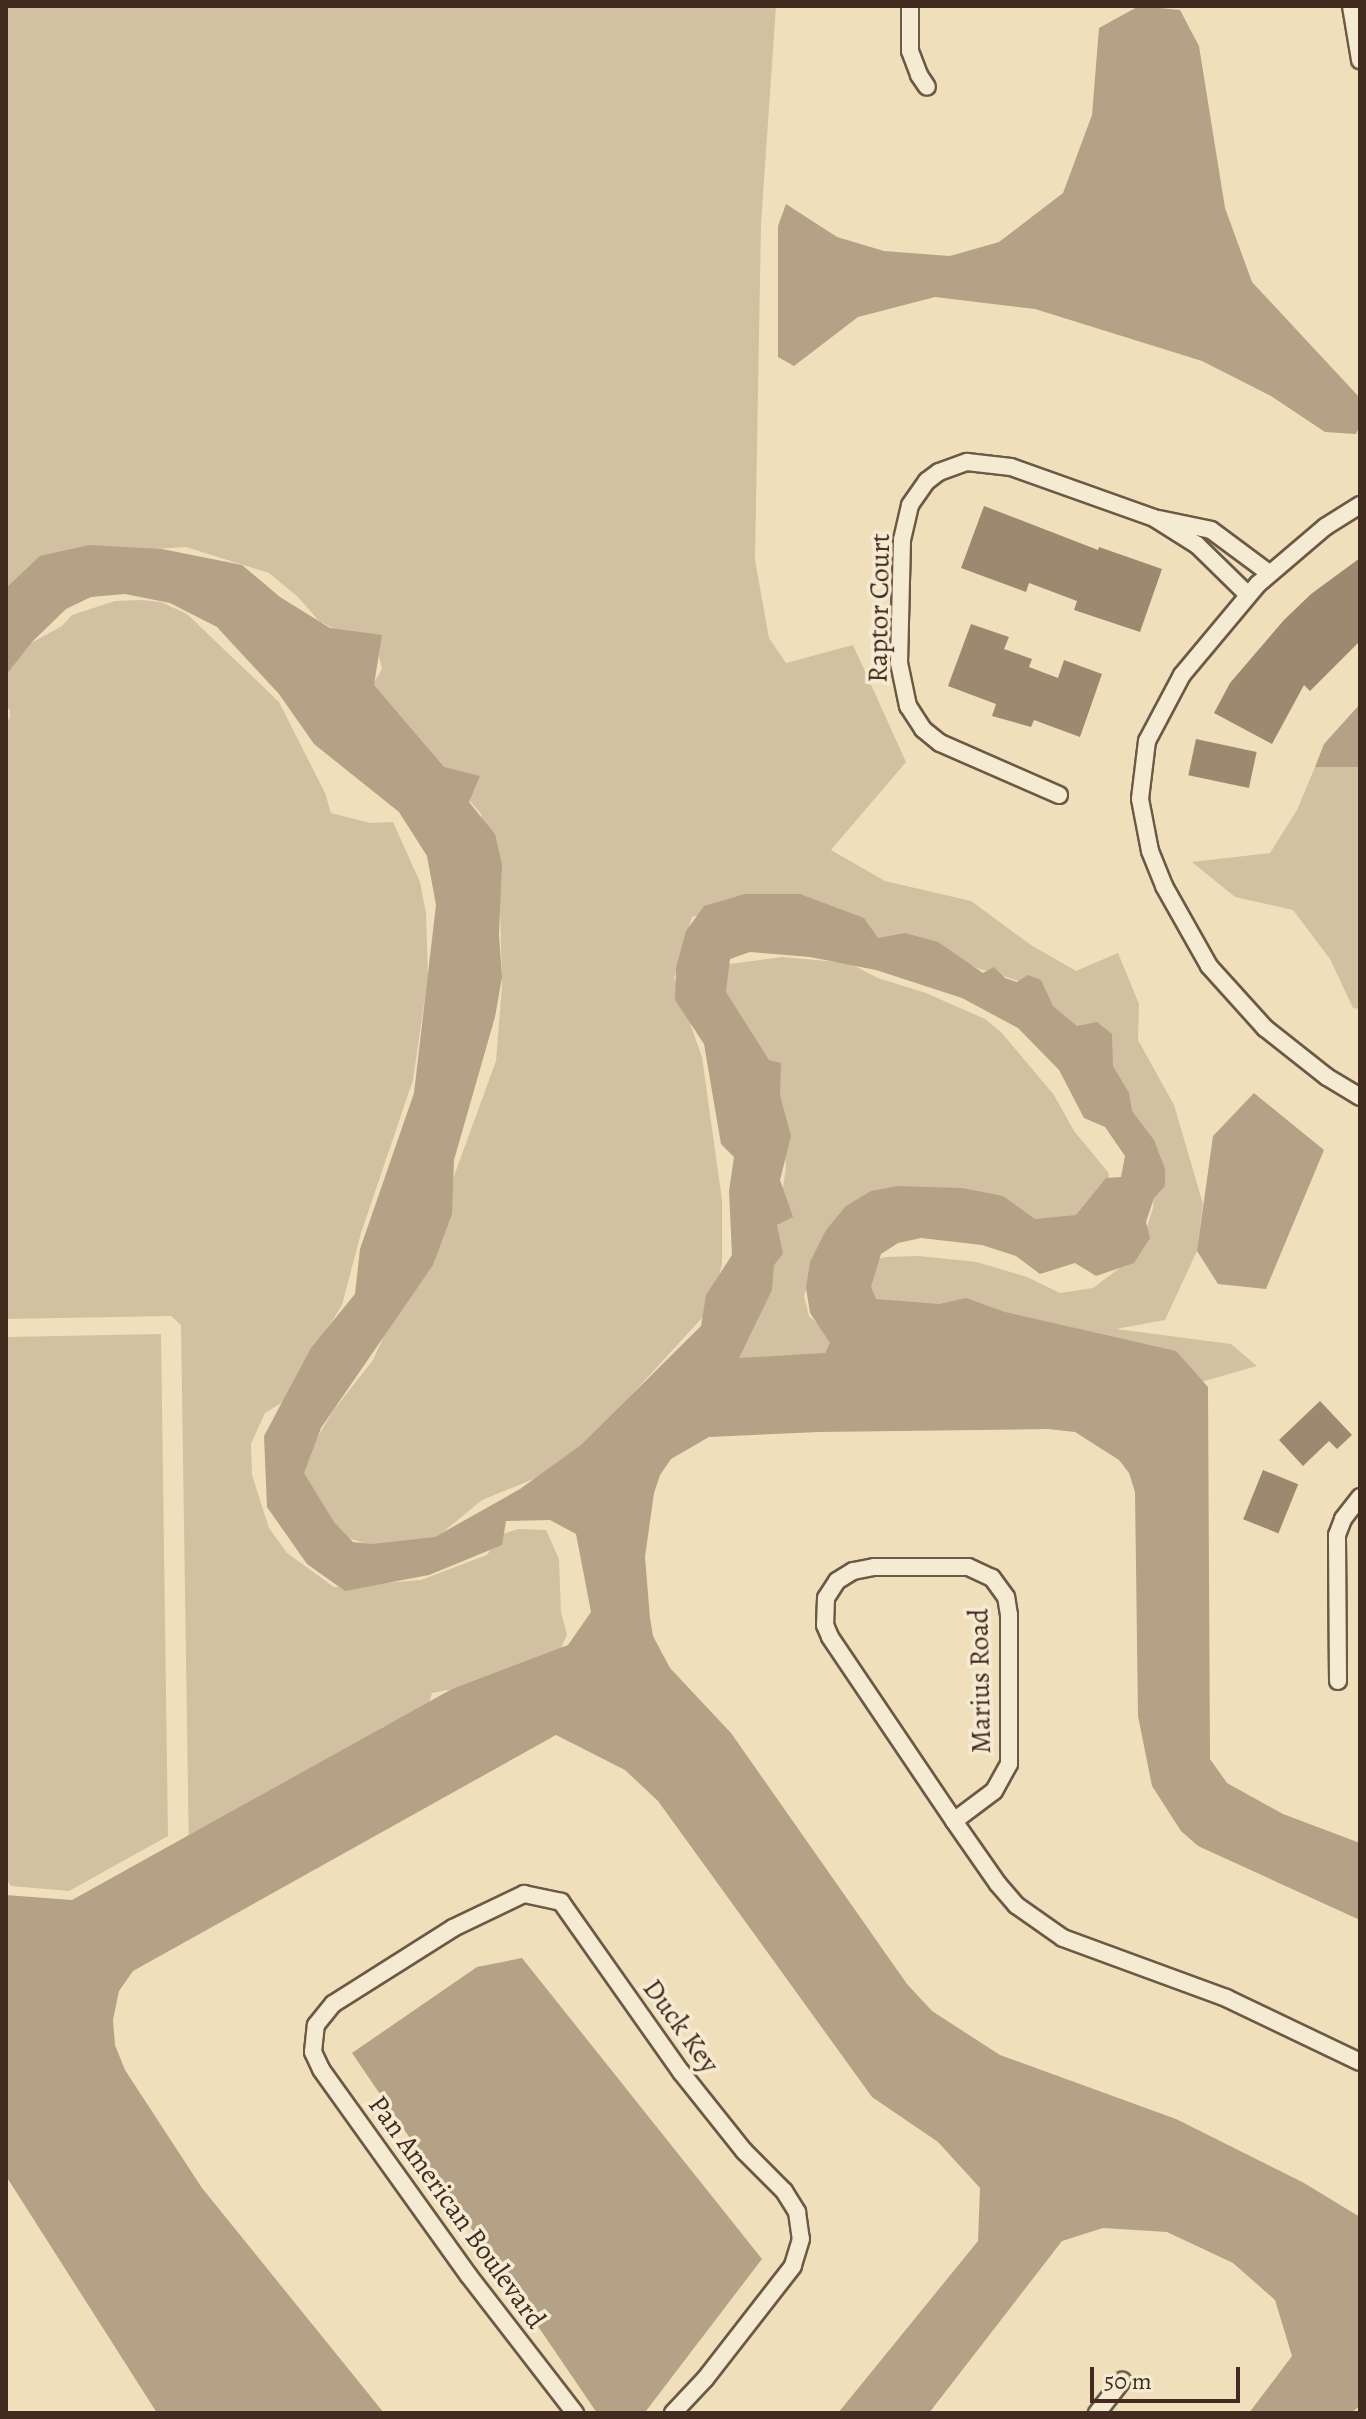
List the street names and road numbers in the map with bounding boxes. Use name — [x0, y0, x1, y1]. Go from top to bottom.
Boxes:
street label: Raptor Court — [861, 533, 897, 683]
street label: Marius Road — [962, 1608, 998, 1754]
street label: Duck Key — [636, 1972, 726, 2080]
street label: Pan American Boulevard — [361, 2089, 553, 2335]

